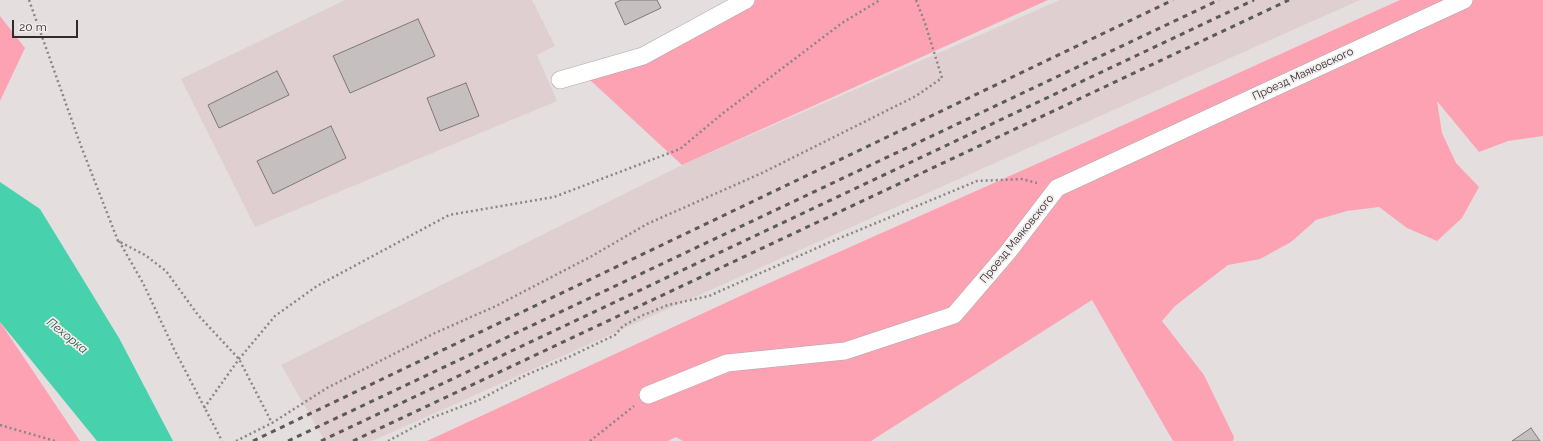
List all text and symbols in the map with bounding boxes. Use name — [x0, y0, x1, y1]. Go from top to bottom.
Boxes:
scale bar — [14, 12, 80, 38]
text: 20 m — [19, 20, 47, 34]
street label: Проезд Маяковского — [1250, 45, 1356, 103]
street label: Проезд Маяковского — [977, 192, 1057, 286]
water label: Пехорка — [44, 315, 90, 357]

